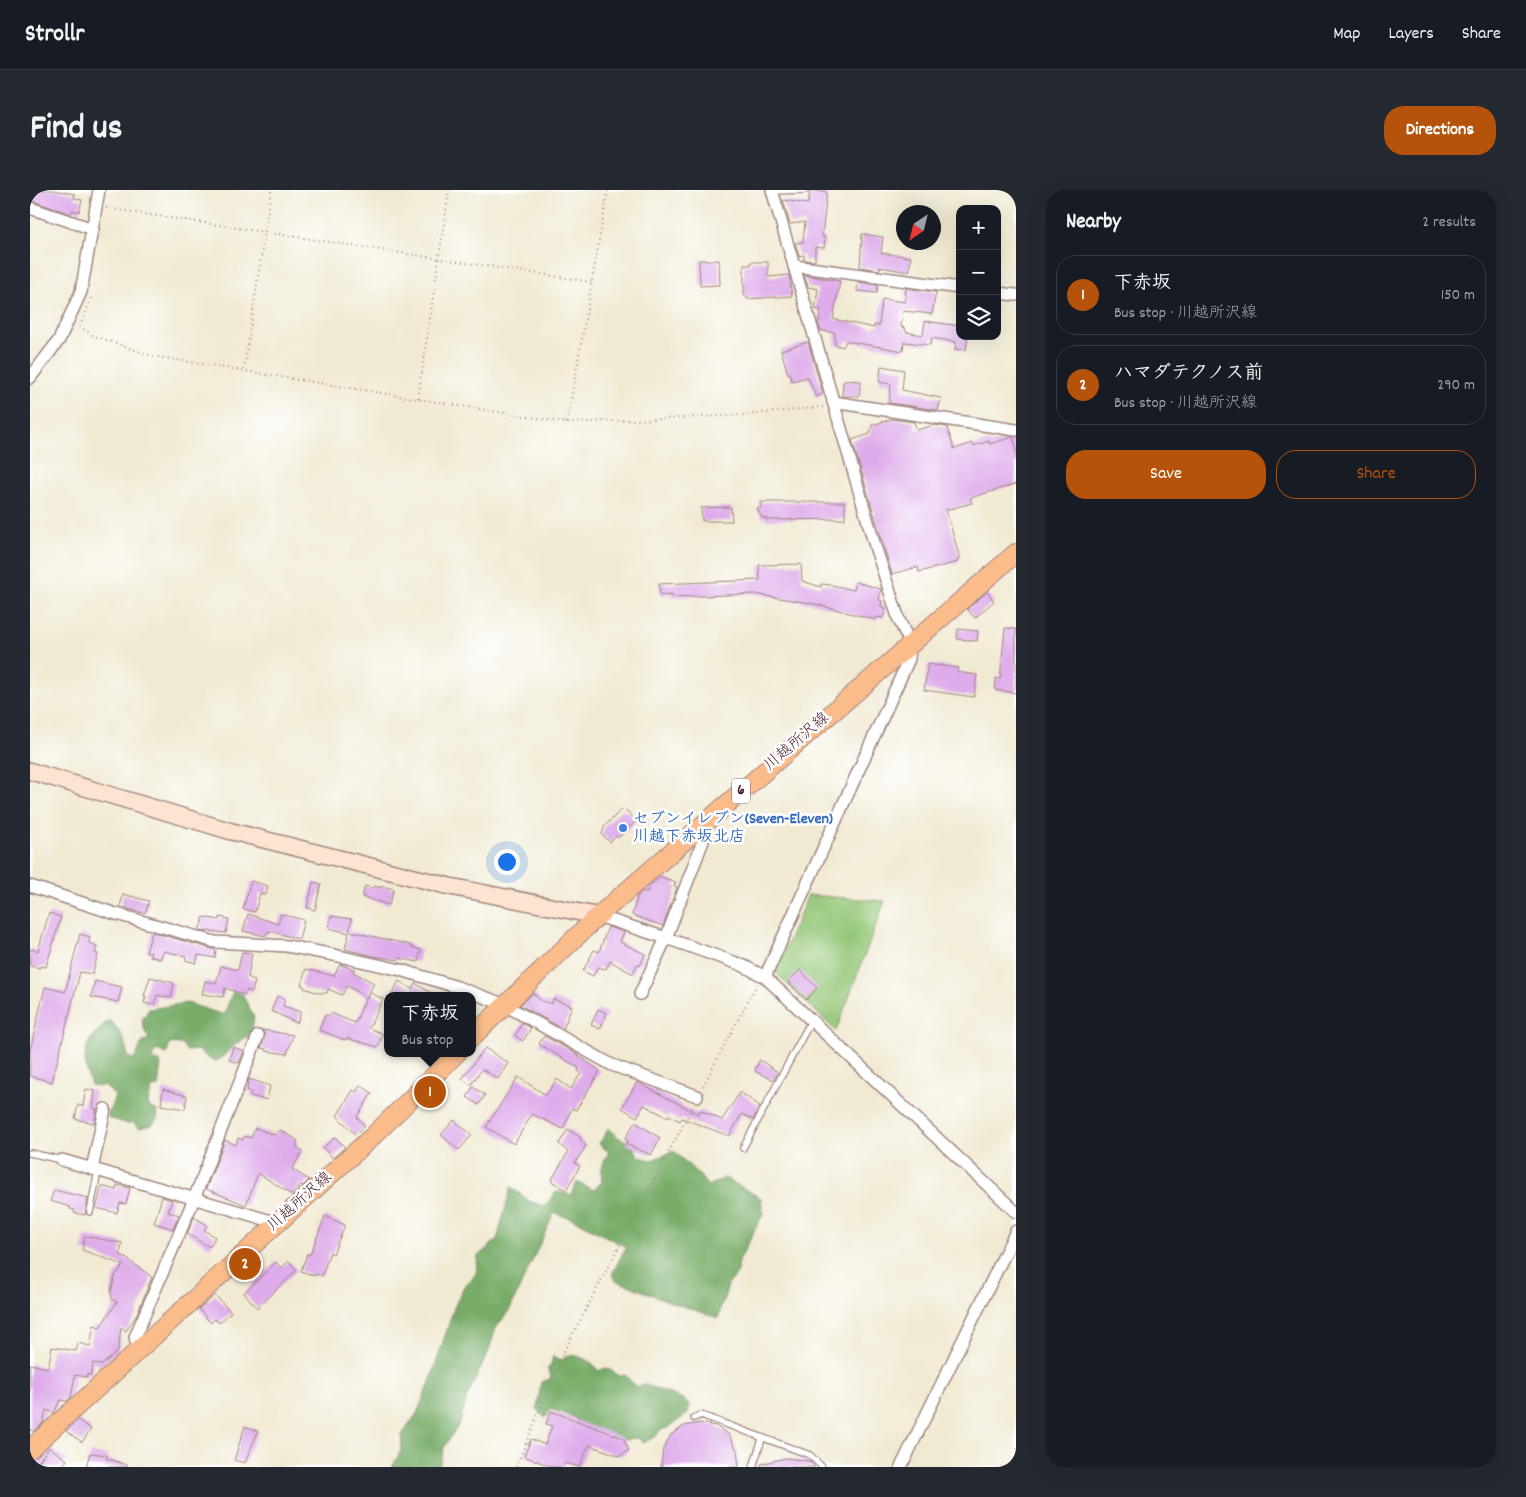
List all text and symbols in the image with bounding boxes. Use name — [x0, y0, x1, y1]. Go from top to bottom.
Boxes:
text: Strollr — [25, 18, 84, 52]
text: Map — [1333, 22, 1360, 47]
text: Layers — [1388, 22, 1434, 47]
text: Share — [1462, 22, 1501, 47]
text: Find us — [30, 105, 122, 155]
button: Directions — [1384, 106, 1496, 155]
north arrow — [896, 205, 941, 250]
map controls — [956, 205, 1001, 340]
button: + — [956, 205, 1001, 250]
text: Nearby — [1066, 208, 1121, 238]
text: 2 results — [1422, 211, 1476, 234]
button: − — [956, 250, 1001, 295]
text: 下赤坂 — [1114, 271, 1171, 298]
text: 1 — [1081, 284, 1085, 307]
text: 150 m — [1441, 284, 1475, 307]
button: layers — [956, 295, 1001, 340]
text: Bus stop · 川越所沢線 — [1114, 302, 1257, 325]
text: ハマダテクノス前 — [1114, 361, 1263, 388]
text: 2 — [1080, 374, 1087, 397]
text: 290 m — [1437, 374, 1475, 397]
text: Bus stop · 川越所沢線 — [1114, 392, 1257, 415]
button: Save — [1066, 450, 1266, 499]
button: Share — [1276, 450, 1476, 499]
street label: 川越所沢線 — [759, 707, 835, 777]
road number: 6 — [732, 778, 750, 804]
place label: セブンイレブン(Seven-Eleven) 川越下赤坂北店 — [633, 808, 833, 849]
marker: セブンイレブン(Seven-Eleven) 川越下赤坂北店 — [617, 822, 629, 834]
your location — [494, 849, 520, 875]
popup — [384, 992, 476, 1057]
text: 下赤坂 — [401, 1002, 459, 1029]
text: Bus stop — [401, 1029, 454, 1052]
pin: 1 — [414, 1073, 446, 1111]
street label: 川越所沢線 — [263, 1167, 337, 1237]
pin: 2 — [229, 1245, 261, 1283]

